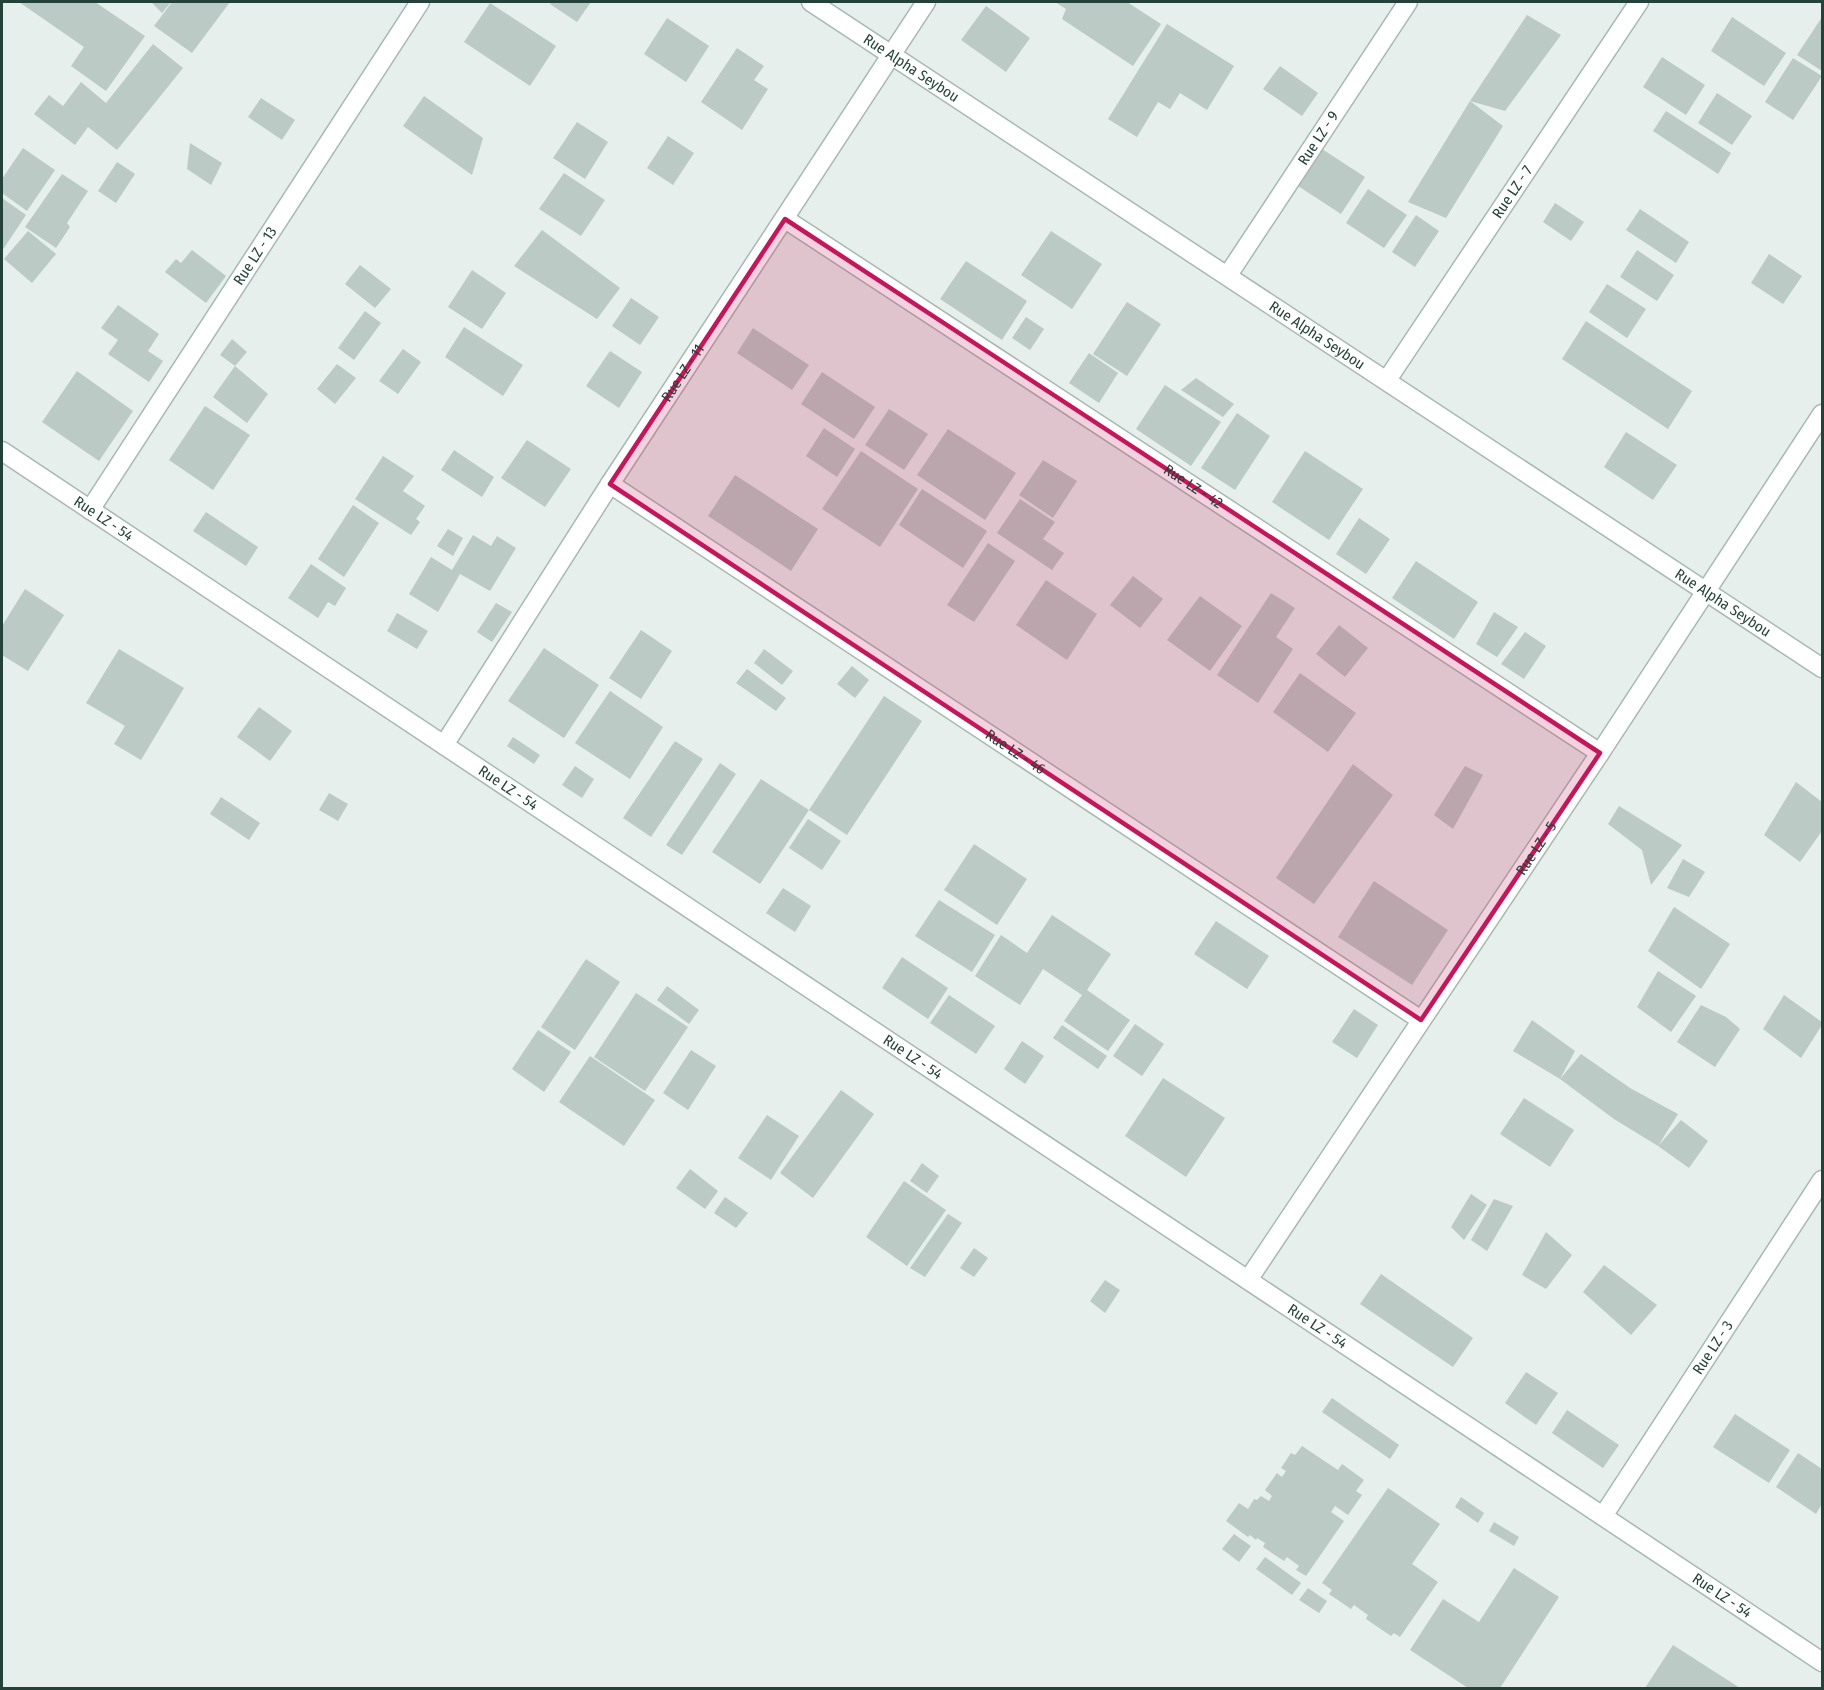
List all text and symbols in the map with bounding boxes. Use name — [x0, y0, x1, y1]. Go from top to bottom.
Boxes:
street label: Rue Alpha Seybou — [860, 30, 962, 106]
street label: Rue LZ - 9 — [1294, 108, 1342, 168]
street label: Rue LZ - 7 — [1488, 162, 1536, 222]
street label: Rue LZ - 13 — [230, 223, 281, 288]
street label: Rue Alpha Seybou — [1266, 297, 1368, 373]
street label: Rue LZ - 11 — [657, 341, 708, 405]
street label: Rue LZ - 42 — [1160, 461, 1226, 513]
street label: Rue LZ - 54 — [70, 492, 137, 545]
street label: Rue Alpha Seybou — [1672, 565, 1774, 641]
street label: Rue LZ - 46 — [982, 726, 1049, 778]
street label: Rue LZ - 54 — [475, 762, 541, 814]
street label: Rue LZ - 5 — [1512, 818, 1561, 878]
street label: Rue LZ - 54 — [880, 1031, 946, 1083]
street label: Rue LZ - 54 — [1284, 1300, 1351, 1352]
street label: Rue LZ - 3 — [1689, 1317, 1737, 1378]
street label: Rue LZ - 54 — [1689, 1569, 1755, 1622]

